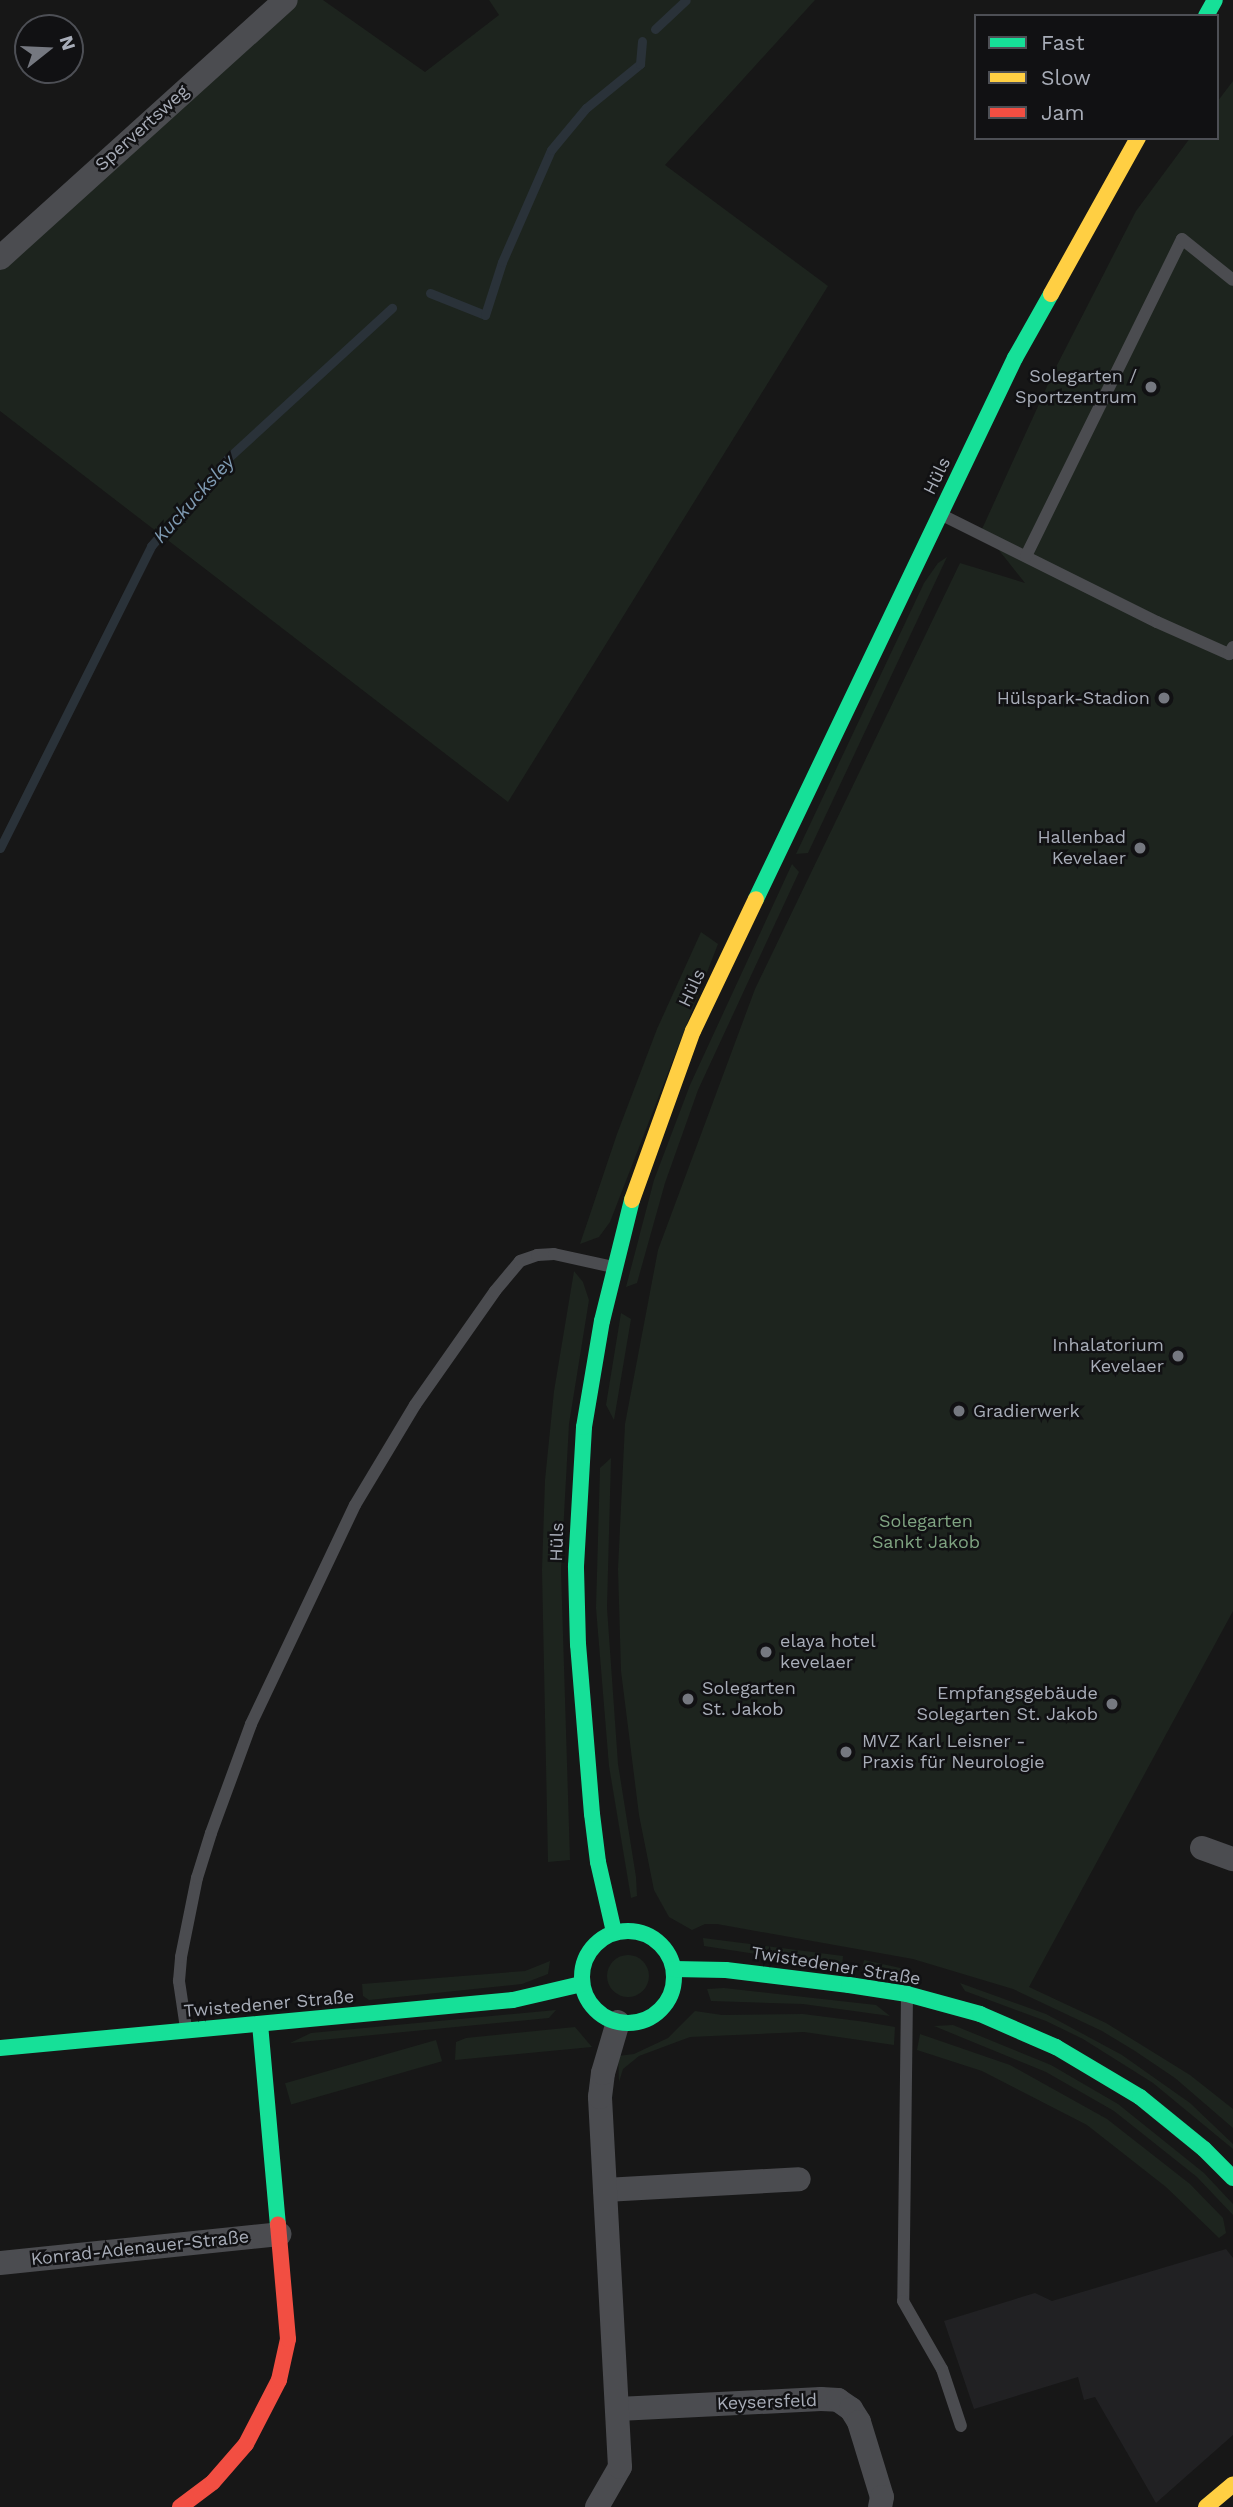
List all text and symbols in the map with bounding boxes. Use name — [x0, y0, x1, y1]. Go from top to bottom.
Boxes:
north arrow — [14, 14, 84, 84]
legend — [974, 14, 1219, 140]
text: Fast — [1041, 30, 1085, 55]
text: N — [54, 33, 81, 53]
text: Slow — [1041, 65, 1091, 90]
street label: Spervertsweg — [91, 80, 193, 176]
text: Jam — [1041, 100, 1084, 125]
place label: Solegarten / Sportzentrum — [1015, 366, 1137, 408]
marker: Solegarten / Sportzentrum — [1143, 379, 1159, 395]
water label: Kuckucksley — [149, 450, 239, 548]
street label: Hüls — [919, 454, 955, 498]
place label: Hülspark-Stadion — [997, 687, 1150, 709]
marker: Hülspark-Stadion — [1156, 690, 1172, 706]
place label: Hallenbad Kevelaer — [1037, 827, 1126, 870]
marker: Hallenbad Kevelaer — [1132, 840, 1148, 856]
street label: Hüls — [674, 966, 710, 1010]
place label: Inhalatorium Kevelaer — [1052, 1335, 1164, 1378]
marker: Inhalatorium Kevelaer — [1170, 1348, 1186, 1364]
place label: Gradierwerk — [973, 1400, 1080, 1422]
marker: Gradierwerk — [951, 1403, 967, 1419]
park label: Solegarten Sankt Jakob — [872, 1511, 980, 1554]
street label: Hüls — [546, 1522, 568, 1562]
place label: elaya hotel kevelaer — [780, 1631, 876, 1674]
marker: elaya hotel kevelaer — [758, 1644, 774, 1660]
place label: Solegarten St. Jakob — [702, 1678, 796, 1720]
place label: Empfangsgebäude Solegarten St. Jakob — [916, 1683, 1098, 1726]
marker: Solegarten St. Jakob — [680, 1691, 696, 1707]
marker: Empfangsgebäude Solegarten St. Jakob — [1104, 1696, 1120, 1712]
place label: MVZ Karl Leisner - Praxis für Neurologie — [862, 1731, 1045, 1774]
marker: MVZ Karl Leisner - Praxis für Neurologie — [836, 1742, 856, 1762]
street label: Twistedener Straße — [750, 1942, 922, 1990]
street label: Twistedener Straße — [183, 1986, 355, 2022]
street label: Konrad-Adenauer-Straße — [30, 2226, 250, 2270]
street label: Keysersfeld — [716, 2389, 818, 2415]

